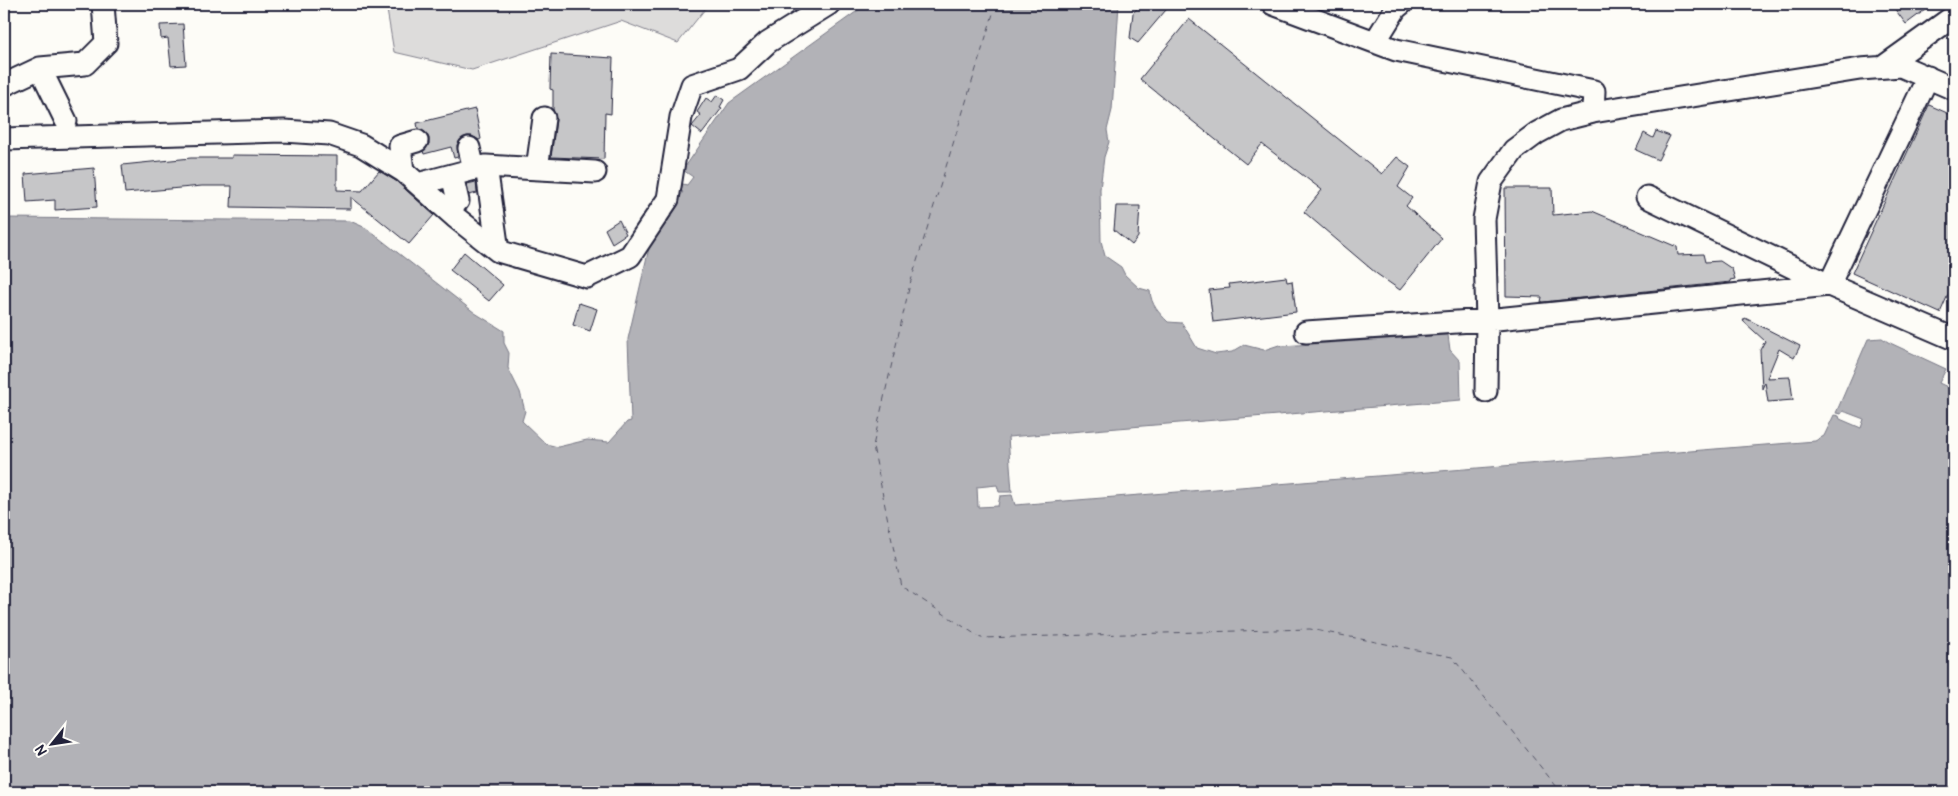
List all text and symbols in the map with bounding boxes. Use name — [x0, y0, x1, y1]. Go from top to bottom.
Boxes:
north arrow — [28, 718, 78, 768]
text: N — [31, 742, 51, 759]

